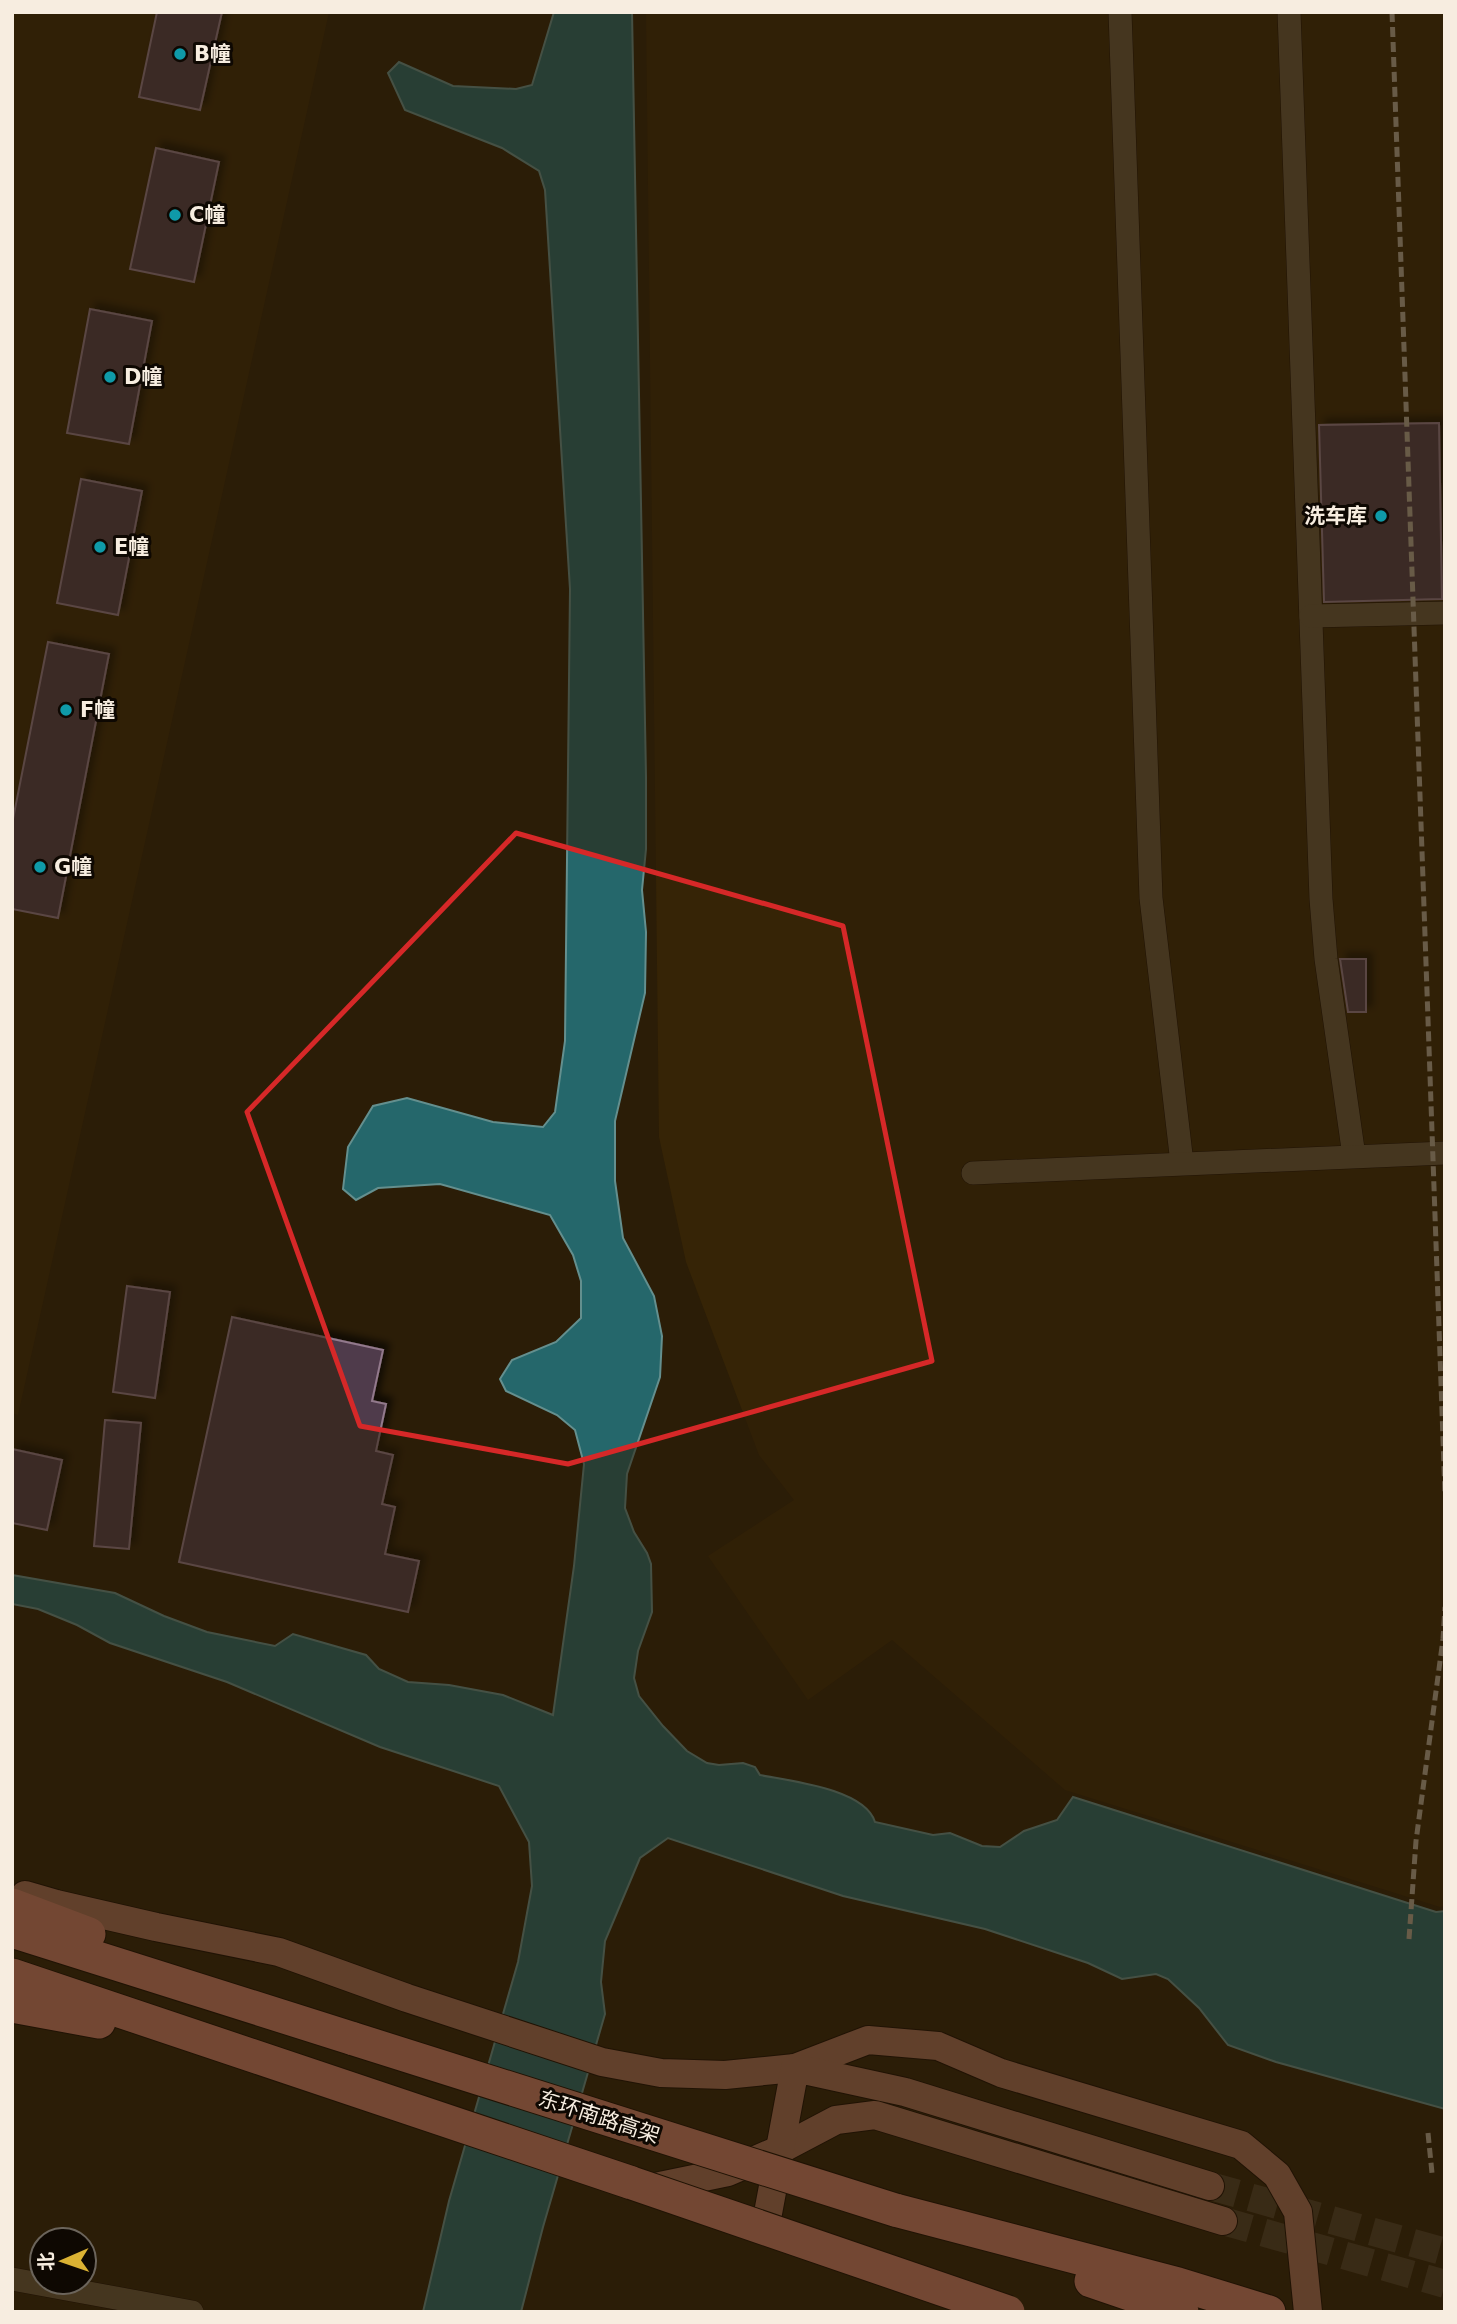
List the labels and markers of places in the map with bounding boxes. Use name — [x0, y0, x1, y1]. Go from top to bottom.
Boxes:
place label: B幢 — [194, 42, 231, 66]
marker: B幢 — [172, 46, 188, 62]
place label: C幢 — [189, 203, 225, 227]
marker: C幢 — [167, 207, 183, 223]
place label: D幢 — [124, 365, 162, 389]
marker: D幢 — [102, 369, 118, 385]
place label: 洗车库 — [1304, 504, 1367, 528]
marker: 洗车库 — [1373, 508, 1389, 524]
place label: E幢 — [114, 535, 149, 559]
marker: E幢 — [92, 539, 108, 555]
place label: F幢 — [80, 698, 115, 722]
marker: F幢 — [58, 702, 74, 718]
place label: G幢 — [54, 855, 92, 879]
marker: G幢 — [32, 859, 48, 875]

